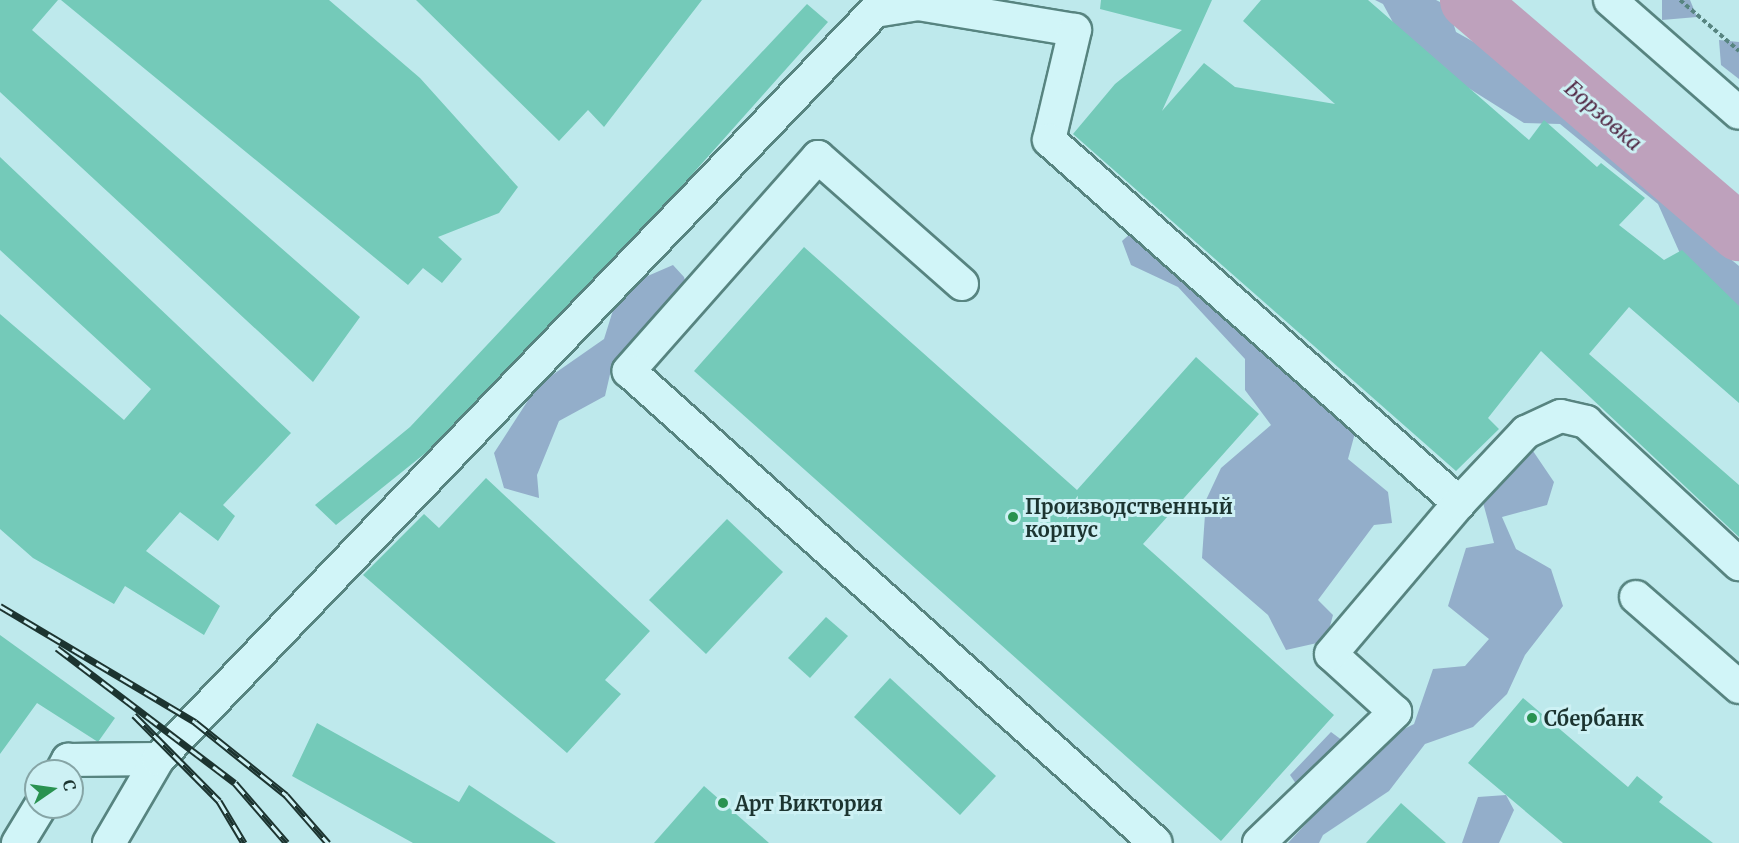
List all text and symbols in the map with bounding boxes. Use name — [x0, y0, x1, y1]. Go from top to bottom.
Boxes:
water label: Борзовка — [1559, 76, 1647, 156]
place label: Производственный корпус — [1025, 494, 1233, 541]
marker: Производственный корпус — [1006, 510, 1020, 524]
place label: Сбербанк — [1544, 706, 1644, 730]
marker: Сбербанк — [1525, 711, 1539, 725]
north arrow — [24, 759, 84, 819]
text: С — [59, 778, 81, 793]
place label: Арт Виктория — [735, 791, 883, 815]
marker: Арт Виктория — [716, 796, 730, 810]

